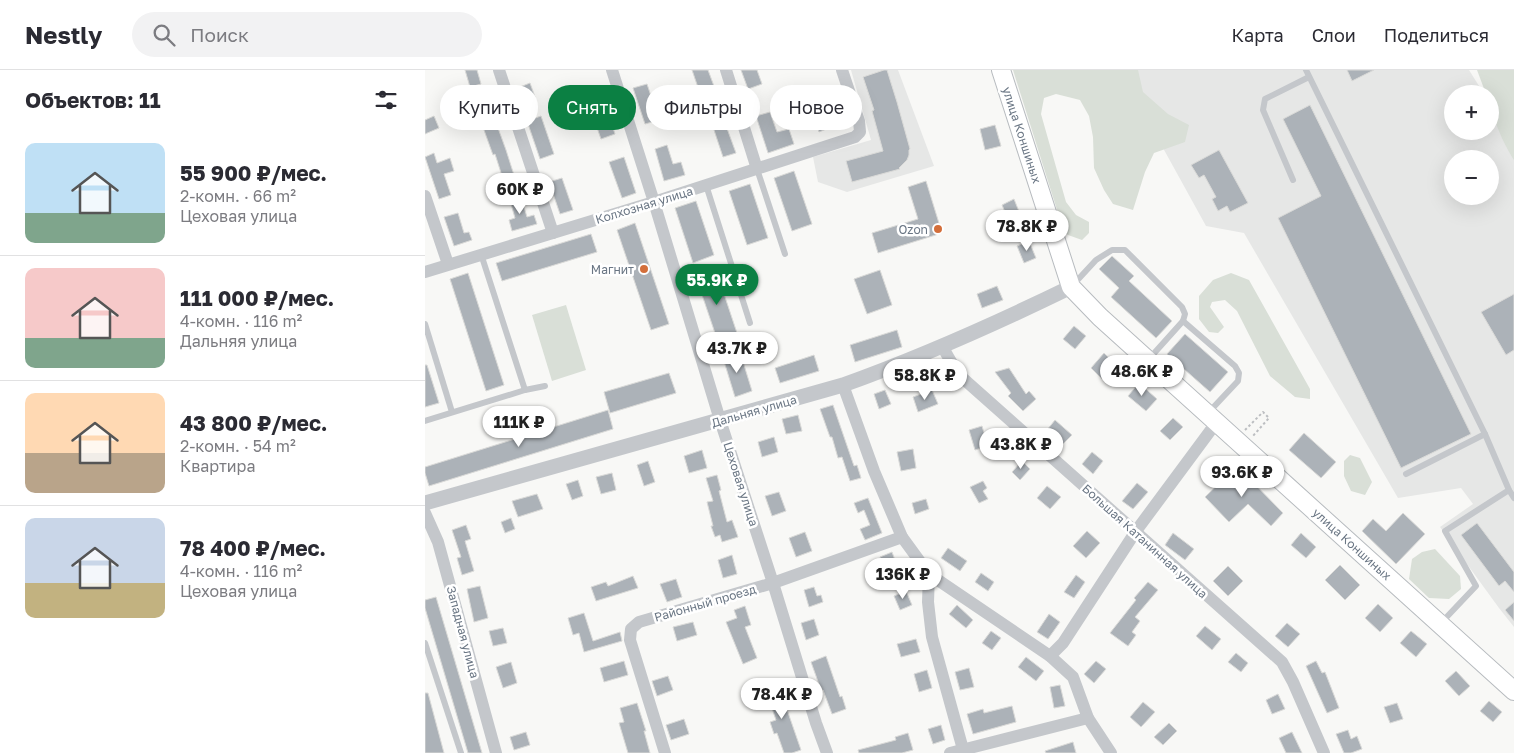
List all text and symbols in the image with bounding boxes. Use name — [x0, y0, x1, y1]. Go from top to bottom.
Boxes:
search box — [132, 12, 482, 57]
text: Nestly — [25, 20, 102, 49]
icon: search — [150, 21, 178, 49]
text: Поиск — [190, 23, 249, 46]
text: Карта — [1232, 24, 1284, 46]
text: Слои — [1312, 24, 1356, 46]
text: Поделиться — [1384, 24, 1489, 46]
chip: Купить — [440, 85, 538, 130]
chip: Снять — [548, 85, 636, 130]
chip: Фильтры — [646, 85, 760, 130]
chip: Новое — [770, 85, 862, 130]
street label: улица Коншиных — [999, 85, 1045, 186]
map controls — [1444, 85, 1499, 205]
button: + — [1444, 85, 1499, 140]
icon: filters — [372, 86, 400, 114]
text: Объектов: 11 — [25, 87, 161, 113]
button: − — [1444, 150, 1499, 205]
text: 55 900 ₽/мес. — [180, 160, 327, 186]
icon: home — [65, 163, 125, 223]
pin: 60K ₽ — [485, 172, 555, 215]
text: 60K ₽ — [497, 179, 543, 199]
street label: Колхозная улица — [593, 183, 695, 227]
text: 2-комн. · 66 m² — [180, 186, 296, 206]
text: Цеховая улица — [180, 206, 297, 226]
pin: 78.8K ₽ — [981, 210, 1073, 252]
text: 78.8K ₽ — [997, 216, 1057, 236]
place label: Ozon — [899, 222, 928, 237]
marker: Ozon — [932, 223, 944, 235]
place label: Магнит — [591, 262, 634, 277]
marker: Магнит — [638, 263, 650, 275]
pin: 55.9K ₽ — [671, 264, 763, 306]
text: 55.9K ₽ — [686, 270, 748, 290]
text: 111 000 ₽/мес. — [180, 285, 334, 311]
icon: home — [65, 288, 125, 348]
text: 4-комн. · 116 m² — [180, 311, 302, 331]
text: Дальняя улица — [180, 331, 297, 351]
pin: 43.7K ₽ — [691, 332, 783, 374]
text: 43.7K ₽ — [707, 338, 767, 358]
pin: 48.6K ₽ — [1096, 354, 1188, 397]
pin: 58.8K ₽ — [879, 358, 971, 401]
text: 48.6K ₽ — [1111, 361, 1173, 381]
text: 58.8K ₽ — [894, 365, 956, 385]
street label: Дальняя улица — [710, 392, 798, 430]
pin: 111K ₽ — [478, 406, 560, 448]
text: 43 800 ₽/мес. — [180, 410, 327, 436]
text: 111K ₽ — [493, 412, 545, 432]
icon: home — [65, 413, 125, 473]
pin: 43.8K ₽ — [975, 428, 1067, 470]
text: 43.8K ₽ — [990, 434, 1052, 454]
text: 2-комн. · 54 m² — [180, 436, 296, 456]
street label: Цеховая улица — [720, 440, 762, 528]
text: Квартира — [180, 456, 255, 476]
pin: 93.6K ₽ — [1196, 456, 1288, 498]
text: 93.6K ₽ — [1211, 462, 1273, 482]
street label: Большая Катанинная улица — [1079, 481, 1211, 601]
street label: улица Коншиных — [1310, 505, 1395, 583]
text: 78 400 ₽/мес. — [180, 535, 326, 561]
icon: home — [65, 538, 125, 598]
pin: 136K ₽ — [862, 558, 944, 600]
text: 4-комн. · 116 m² — [180, 561, 302, 581]
text: 136K ₽ — [876, 564, 930, 584]
text: Цеховая улица — [180, 581, 297, 601]
street label: Районный проезд — [652, 581, 758, 625]
street label: Западная улица — [443, 584, 483, 680]
pin: 78.4K ₽ — [736, 678, 828, 720]
text: 78.4K ₽ — [752, 684, 812, 704]

